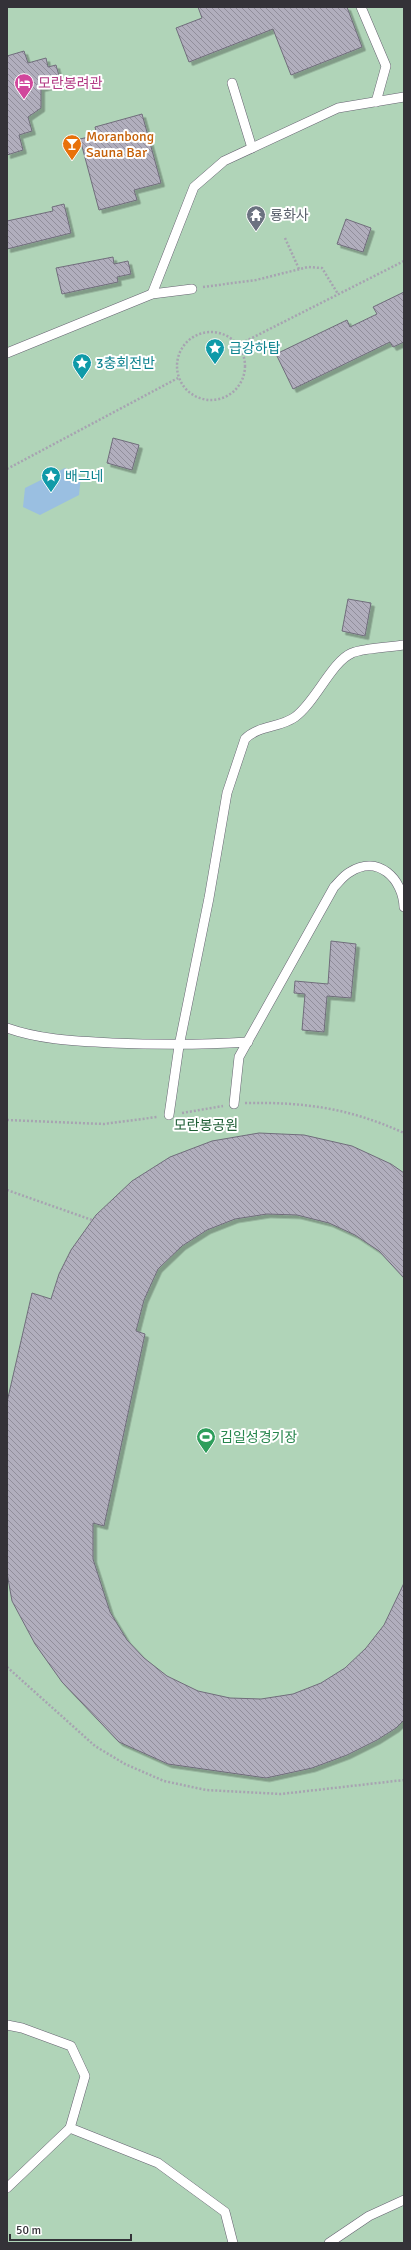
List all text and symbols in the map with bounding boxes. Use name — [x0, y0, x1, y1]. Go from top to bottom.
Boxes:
hotel icon: 모란봉려관 — [13, 72, 35, 100]
place label: 모란봉려관 — [38, 75, 103, 92]
place label: Moranbong Sauna Bar — [86, 128, 154, 161]
bar icon: Moranbong Sauna Bar — [61, 133, 83, 161]
temple icon: 룡화사 — [245, 204, 267, 232]
place label: 룡화사 — [270, 207, 309, 224]
place icon: 급강하탑 — [204, 337, 226, 365]
place label: 급강하탑 — [229, 340, 281, 357]
place icon: 3충회전반 — [71, 352, 93, 380]
place label: 3충회전반 — [96, 355, 155, 372]
place icon: 배그네 — [40, 465, 62, 493]
place label: 배그네 — [65, 468, 104, 485]
park label: 모란봉공원 — [174, 1117, 238, 1134]
sports icon: 김일성경기장 — [195, 1426, 217, 1454]
place label: 김일성경기장 — [220, 1429, 297, 1446]
scale bar — [10, 2216, 131, 2242]
text: 50 m — [16, 2223, 41, 2238]

